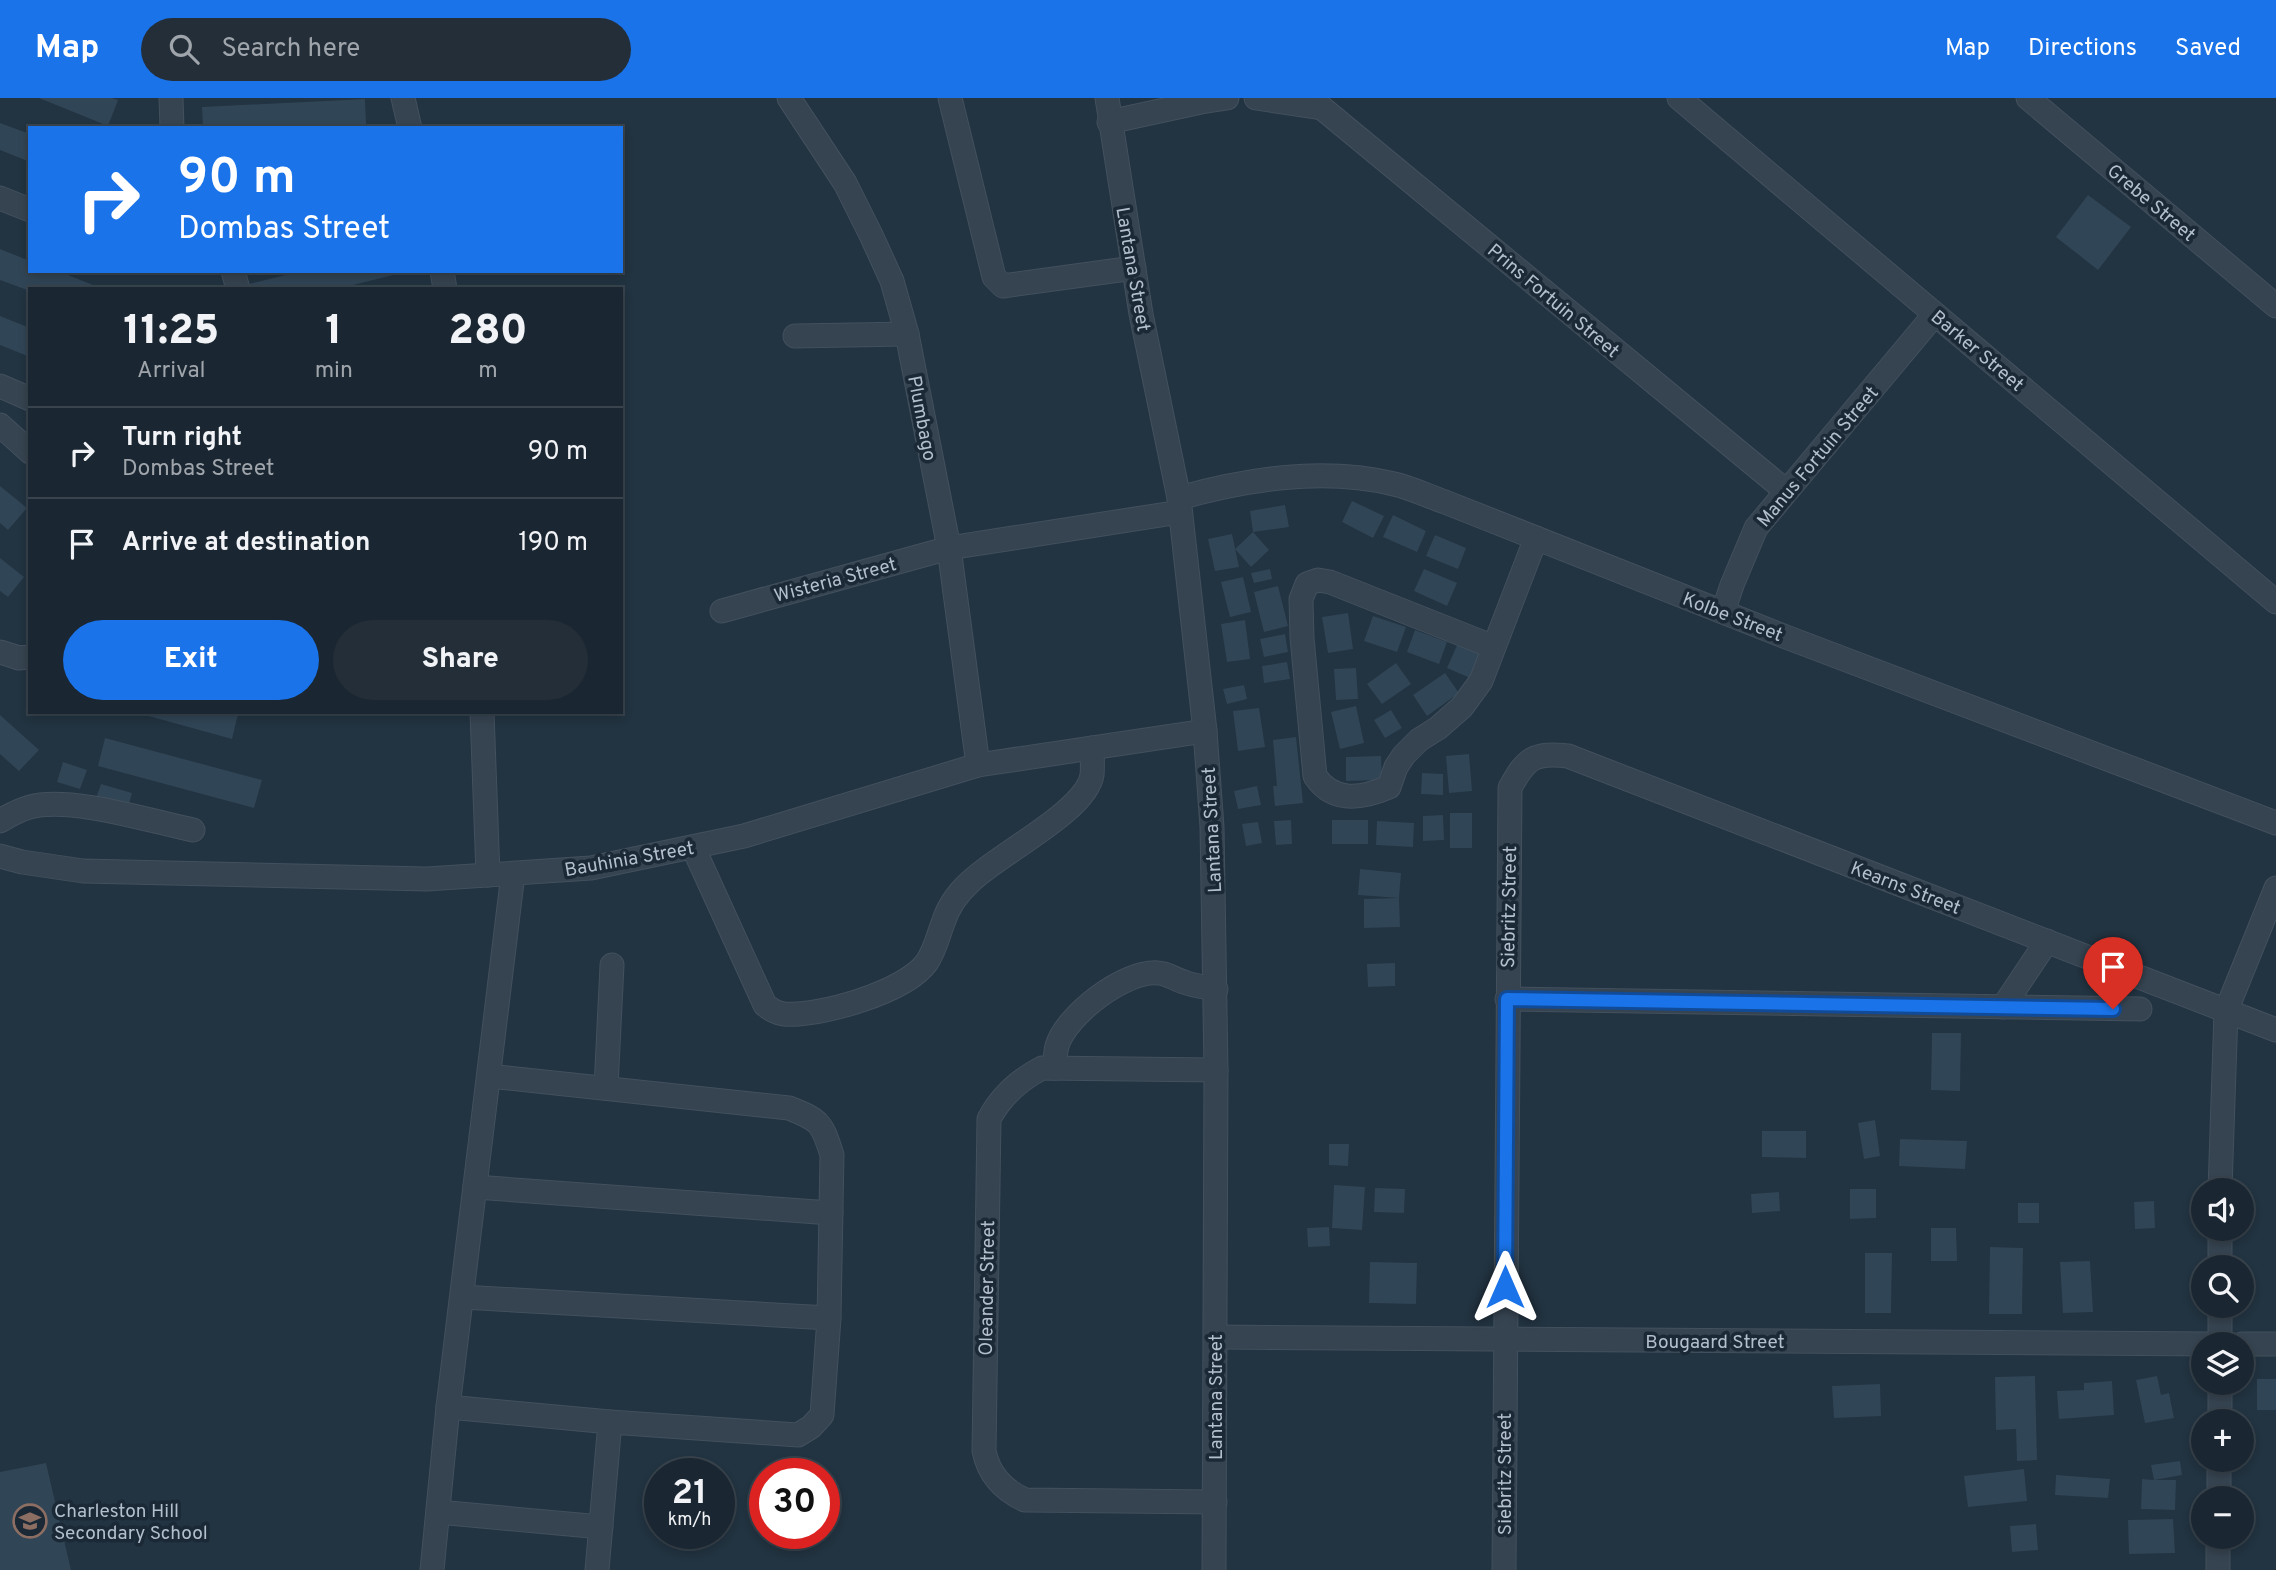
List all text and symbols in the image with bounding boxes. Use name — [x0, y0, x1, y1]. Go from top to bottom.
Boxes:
search box — [141, 18, 631, 81]
text: Map — [35, 28, 99, 70]
icon: search — [165, 30, 203, 68]
text: Search here — [221, 33, 360, 66]
text: Map — [1945, 34, 1990, 64]
text: Directions — [2028, 34, 2137, 64]
text: Saved — [2175, 34, 2241, 64]
text: 90 m — [178, 149, 296, 211]
icon: right — [63, 154, 154, 245]
street label: Grebe Street — [2102, 160, 2200, 247]
street label: Lantana Street — [1109, 205, 1155, 334]
text: Dombas Street — [178, 210, 390, 250]
street label: Prins Fortuin Street — [1482, 239, 1624, 364]
text: 11:25 — [123, 306, 219, 359]
text: 1 — [325, 306, 342, 359]
text: 280 — [448, 306, 528, 359]
street label: Barker Street — [1925, 306, 2028, 397]
text: Arrival — [137, 357, 206, 386]
text: min — [315, 357, 353, 386]
text: m — [478, 357, 498, 386]
street label: Plumbago — [901, 374, 941, 463]
street label: Manus Fortuin Street — [1753, 382, 1885, 533]
text: Turn right — [122, 422, 242, 455]
icon: right — [63, 434, 101, 472]
text: 90 m — [528, 436, 588, 469]
text: Dombas Street — [122, 455, 275, 484]
icon: arrive — [63, 525, 101, 563]
text: Arrive at destination — [122, 527, 370, 560]
text: 190 m — [518, 527, 588, 560]
street label: Wisteria Street — [772, 553, 899, 609]
street label: Kolbe Street — [1679, 588, 1786, 648]
button: Exit — [63, 620, 319, 700]
button: Share — [333, 620, 588, 700]
street label: Lantana Street — [1198, 766, 1228, 893]
street label: Bauhinia Street — [563, 837, 696, 883]
street label: Siebritz Street — [1497, 846, 1523, 968]
street label: Kearns Street — [1847, 857, 1964, 921]
pin — [2083, 937, 2143, 1009]
icon: arrive — [2094, 948, 2132, 986]
map controls — [2191, 1178, 2254, 1549]
button: sound — [2191, 1178, 2254, 1241]
street label: Oleander Street — [975, 1220, 1001, 1356]
position arrow — [1468, 1250, 1542, 1324]
button: search — [2191, 1255, 2254, 1318]
street label: Bougaard Street — [1645, 1331, 1785, 1355]
button: layers — [2191, 1332, 2254, 1395]
street label: Lantana Street — [1205, 1334, 1229, 1460]
button: + — [2191, 1409, 2254, 1472]
street label: Siebritz Street — [1494, 1413, 1518, 1535]
speed limit sign: 30 — [749, 1458, 840, 1549]
text: 21 — [672, 1472, 707, 1516]
button: − — [2191, 1486, 2254, 1549]
place label: Charleston Hill Secondary School — [54, 1500, 208, 1546]
school or university icon: Charleston Hill Secondary School — [11, 1502, 49, 1540]
text: km/h — [668, 1509, 711, 1532]

